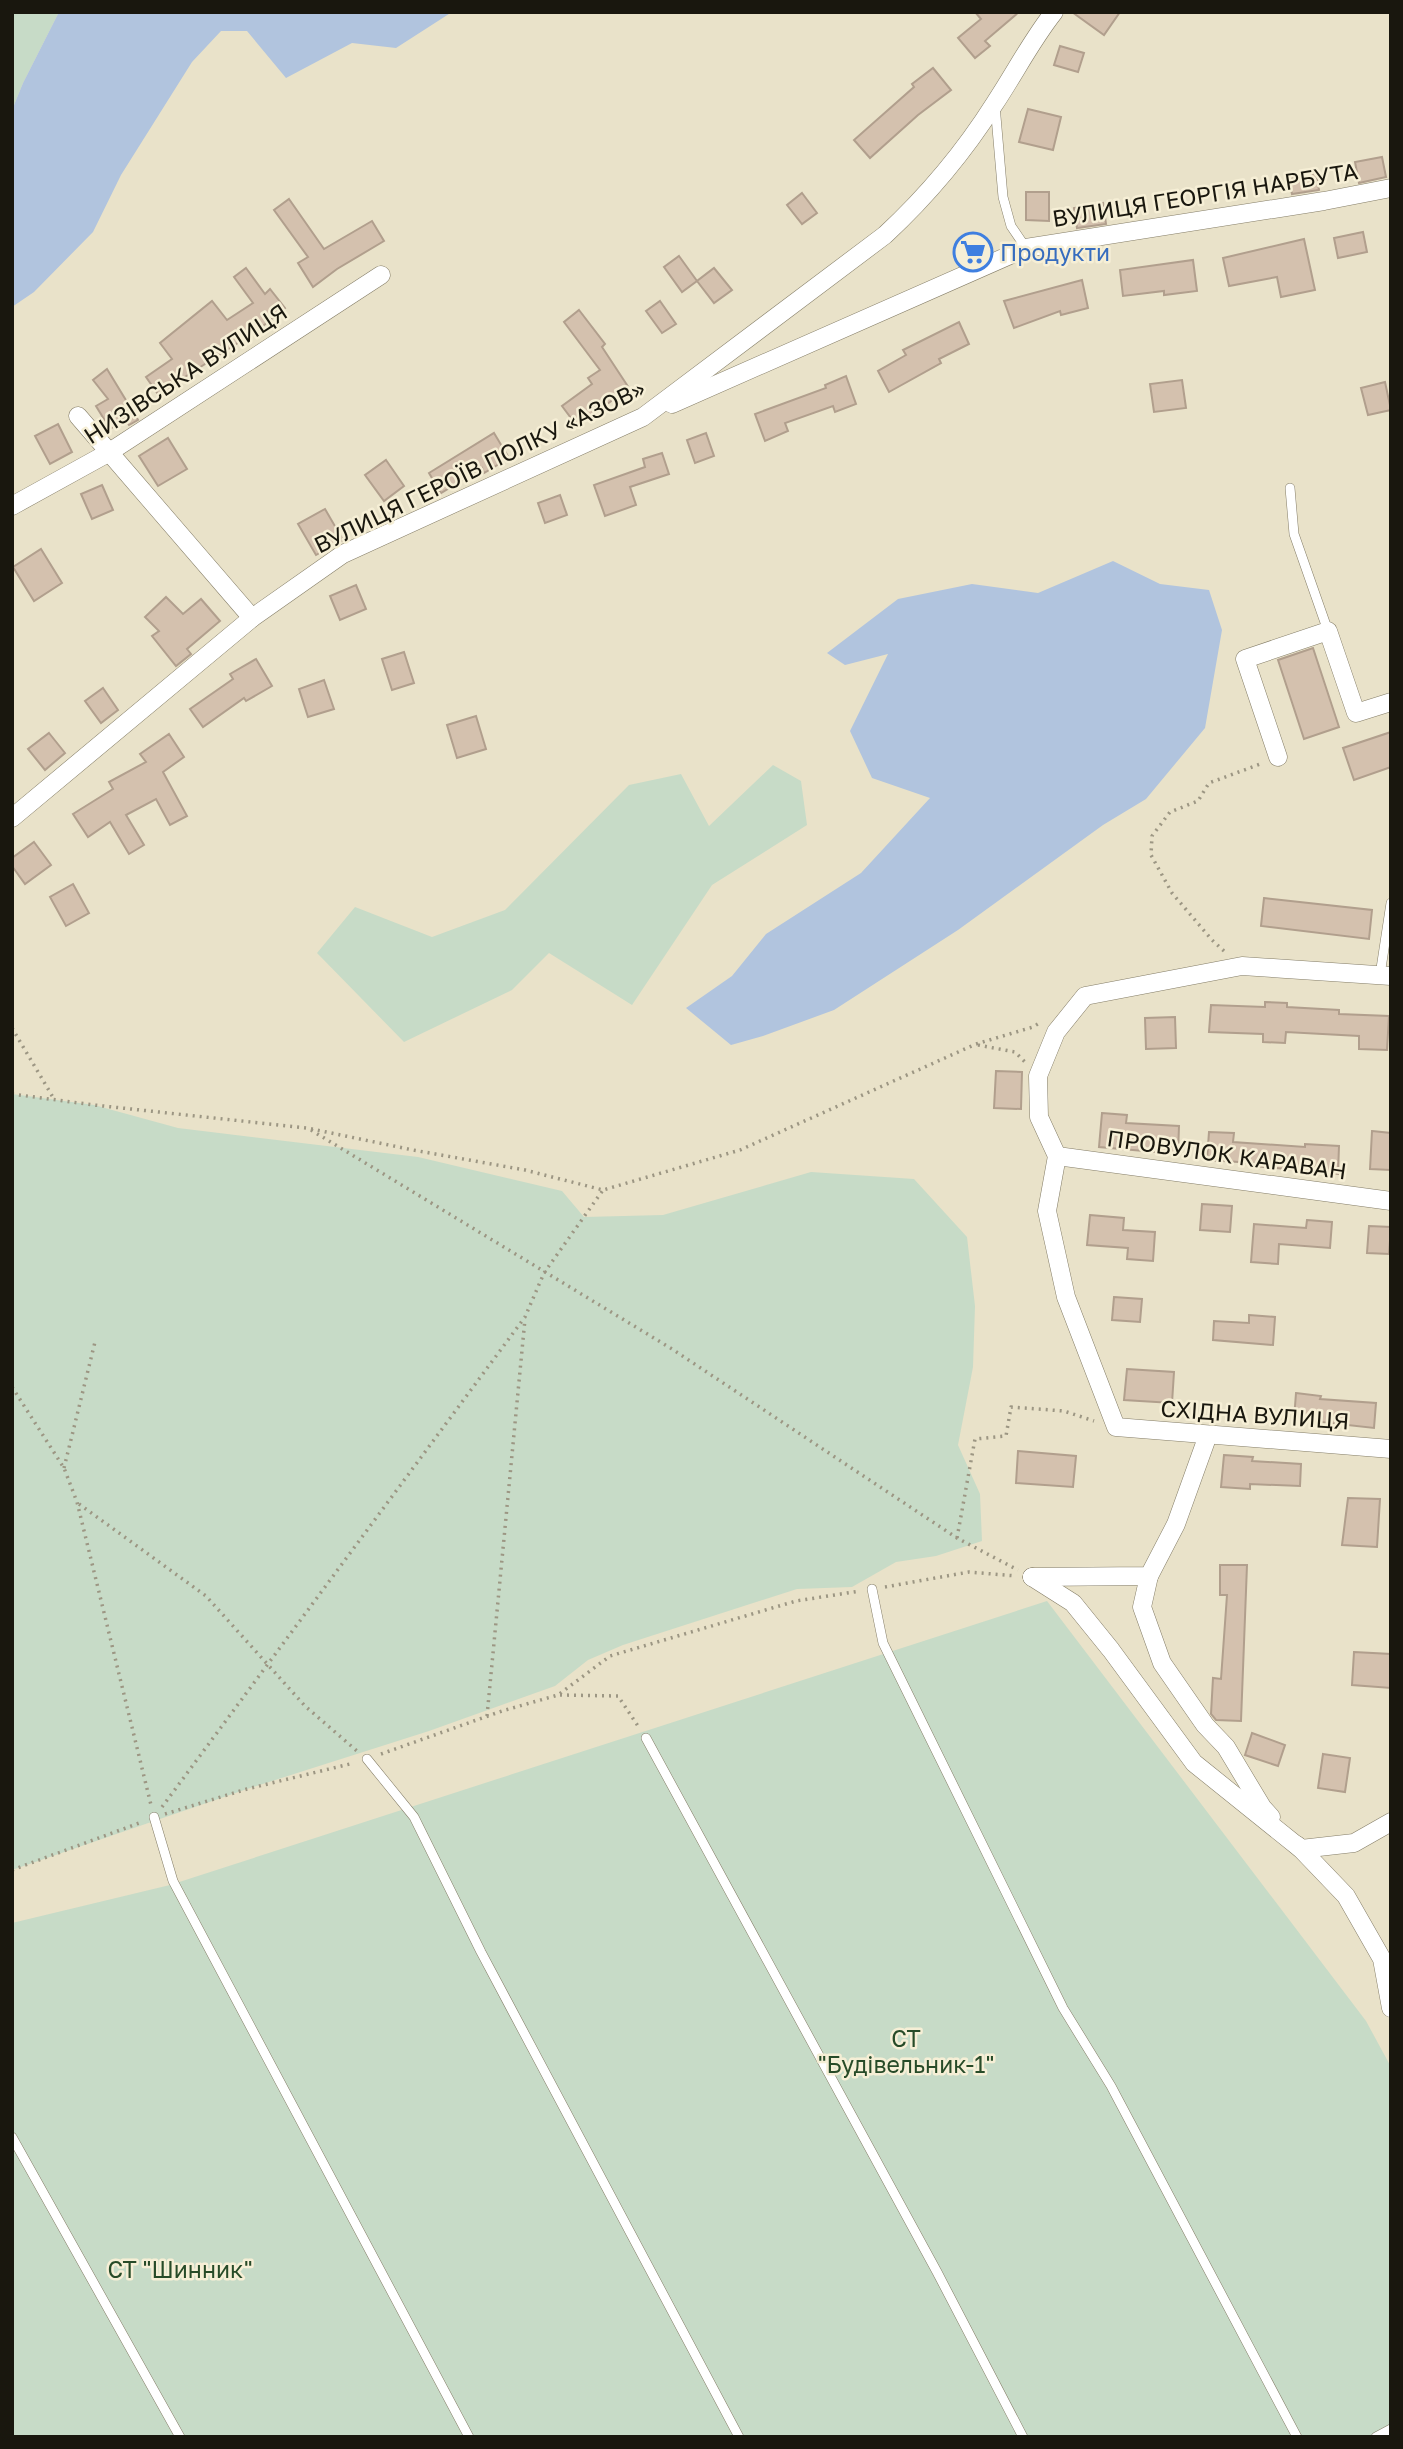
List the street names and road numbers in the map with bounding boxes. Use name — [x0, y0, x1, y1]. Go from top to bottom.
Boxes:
street label: ВУЛИЦЯ ГЕОРГІЯ НАРБУТА — [1050, 156, 1360, 232]
street label: НИЗІВСЬКА ВУЛИЦЯ — [78, 297, 292, 449]
street label: ВУЛИЦЯ ГЕРОЇВ ПОЛКУ «АЗОВ» — [309, 374, 649, 558]
street label: ПРОВУЛОК КАРАВАН — [1105, 1123, 1349, 1185]
street label: СХІДНА ВУЛИЦЯ — [1160, 1393, 1350, 1435]

